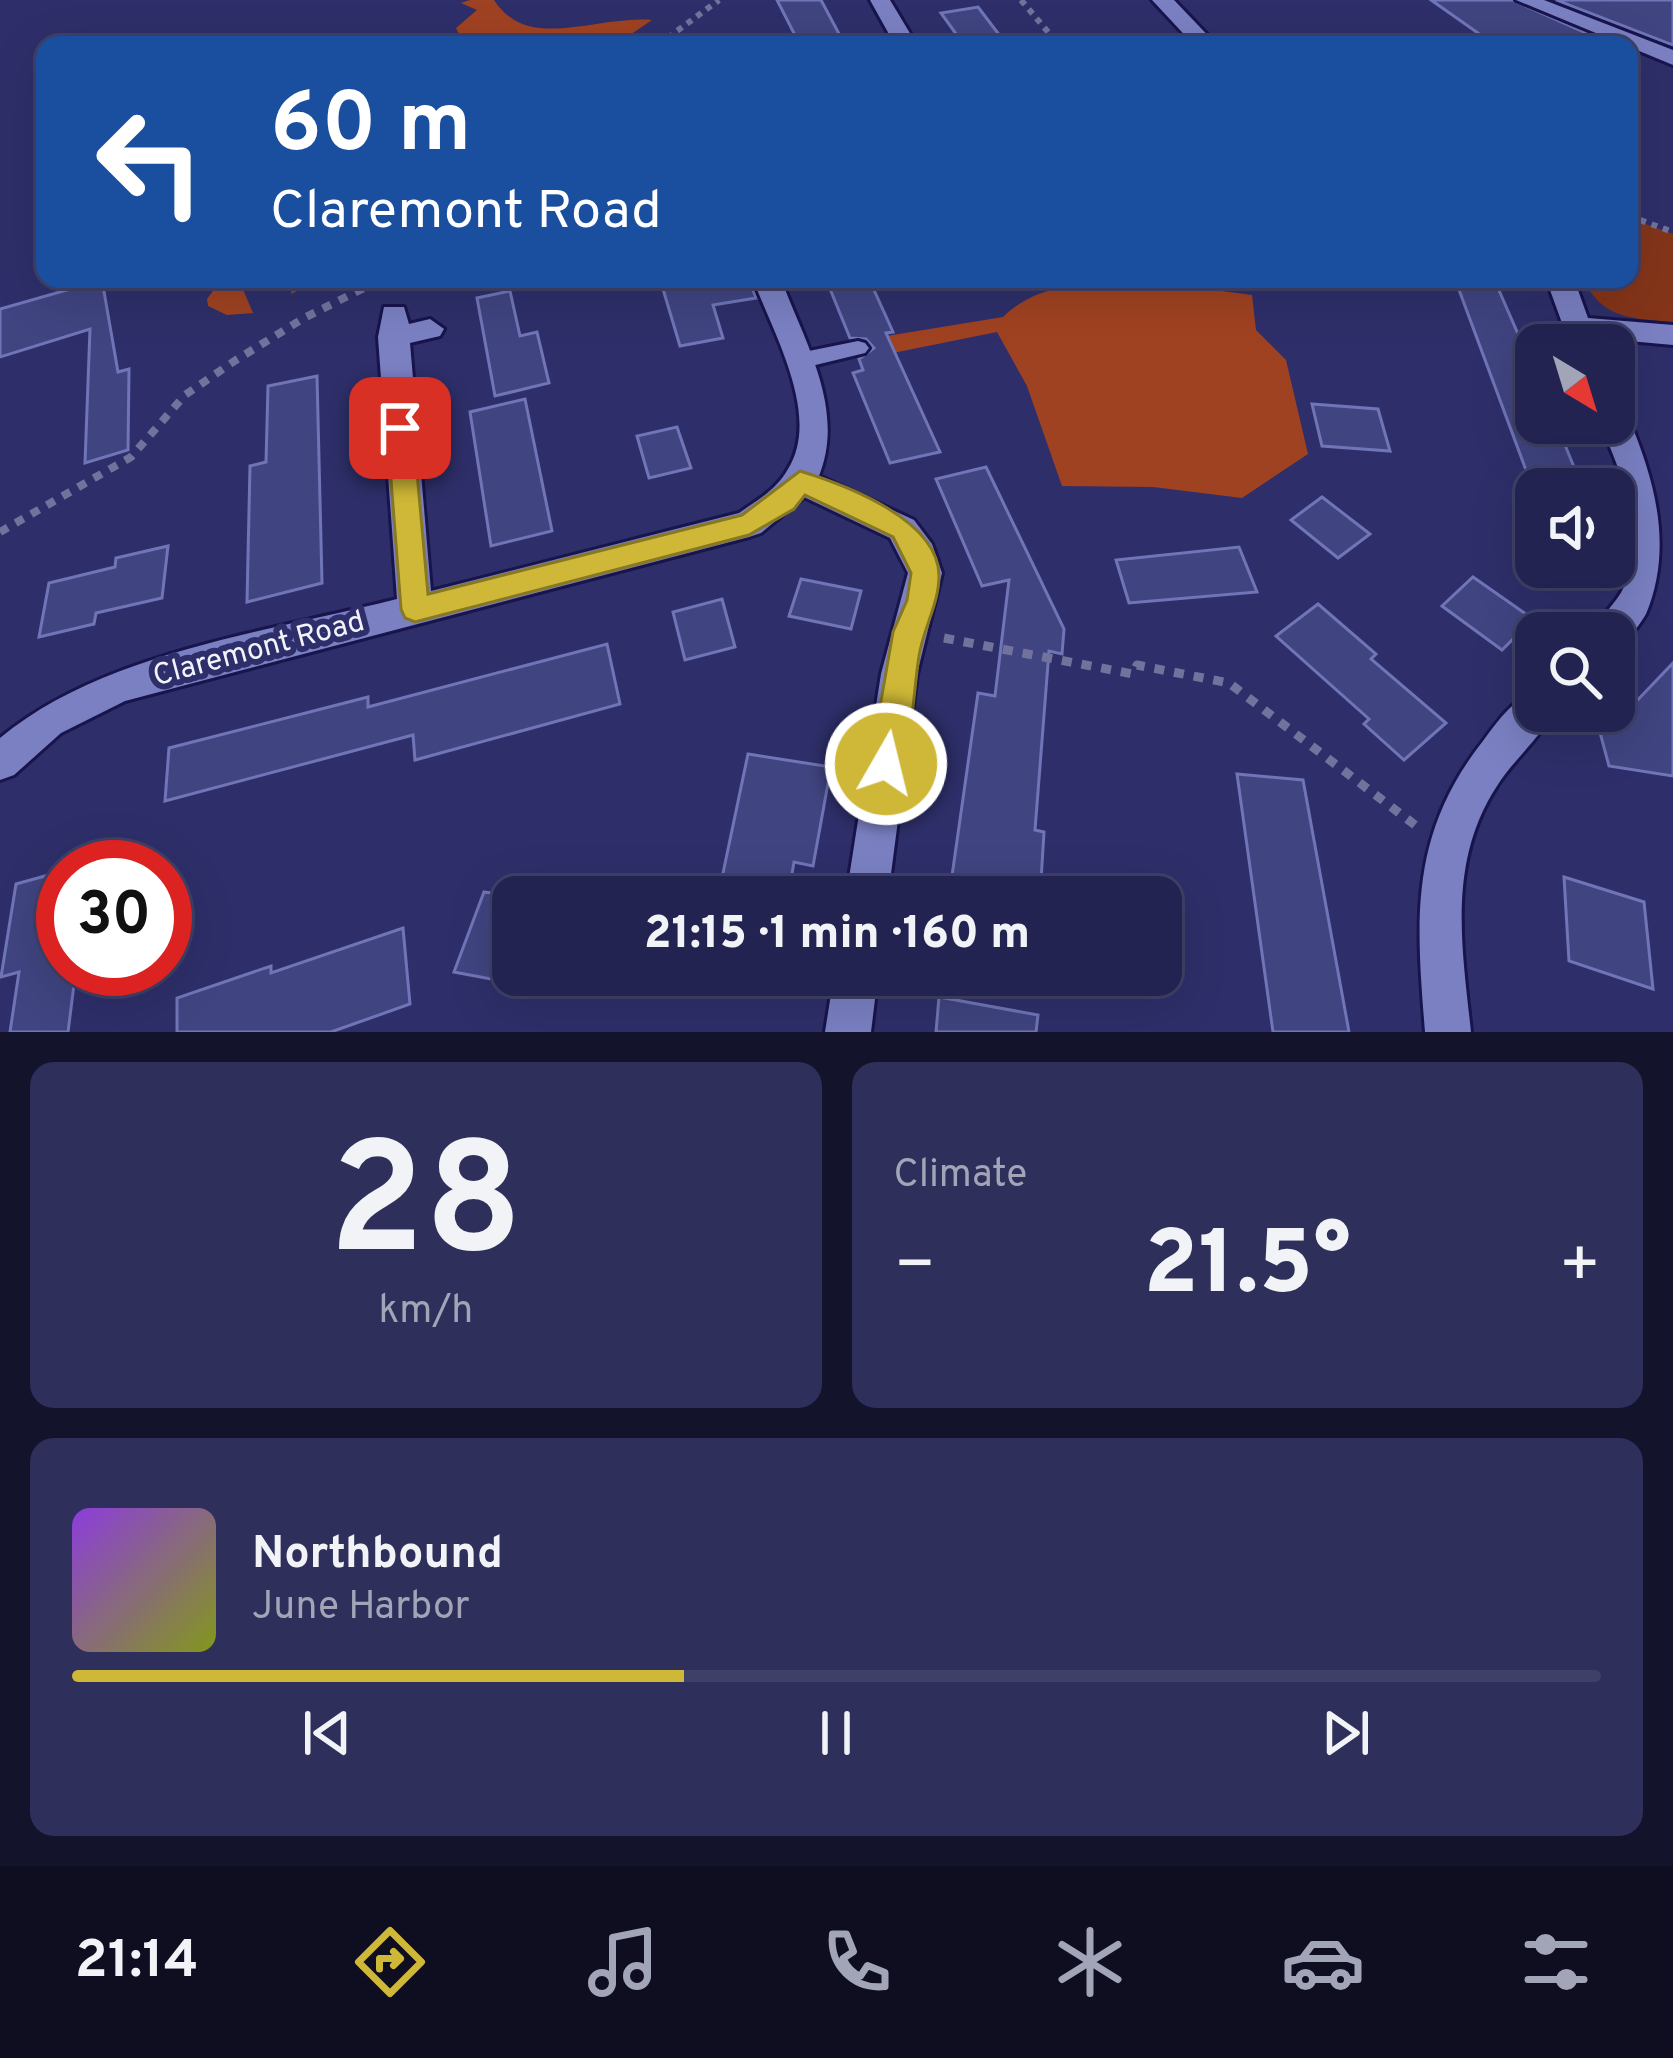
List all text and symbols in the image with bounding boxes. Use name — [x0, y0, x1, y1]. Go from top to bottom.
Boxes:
text: 60 m — [270, 75, 471, 181]
icon: left — [72, 84, 228, 240]
text: Claremont Road — [270, 179, 662, 248]
north arrow — [1515, 324, 1635, 444]
map controls — [1515, 324, 1635, 732]
pin — [349, 377, 451, 479]
icon: arrive — [367, 395, 433, 461]
button: sound — [1515, 468, 1635, 588]
street label: Claremont Road — [149, 604, 369, 696]
button: search — [1515, 612, 1635, 732]
position arrow — [823, 701, 949, 827]
speed limit sign: 30 — [36, 840, 192, 996]
text: 21:15 · 1 min · 160 m — [644, 907, 1030, 964]
text: 28 — [329, 1111, 523, 1309]
text: Climate — [894, 1152, 1027, 1201]
text: 21.5° — [1144, 1212, 1351, 1325]
text: − — [894, 1227, 936, 1310]
text: + — [1558, 1227, 1601, 1310]
text: km/h — [378, 1288, 473, 1337]
text: Northbound — [252, 1527, 503, 1584]
text: June Harbor — [252, 1584, 470, 1633]
icon: previous — [294, 1700, 360, 1766]
icon: pause — [803, 1700, 869, 1766]
icon: next — [1313, 1700, 1379, 1766]
icon: directions — [348, 1920, 432, 2004]
icon: music — [581, 1920, 665, 2004]
icon: phone — [815, 1920, 899, 2004]
icon: climate — [1048, 1920, 1132, 2004]
icon: car — [1281, 1920, 1365, 2004]
icon: filters — [1514, 1920, 1598, 2004]
text: 21:14 — [75, 1928, 199, 1997]

